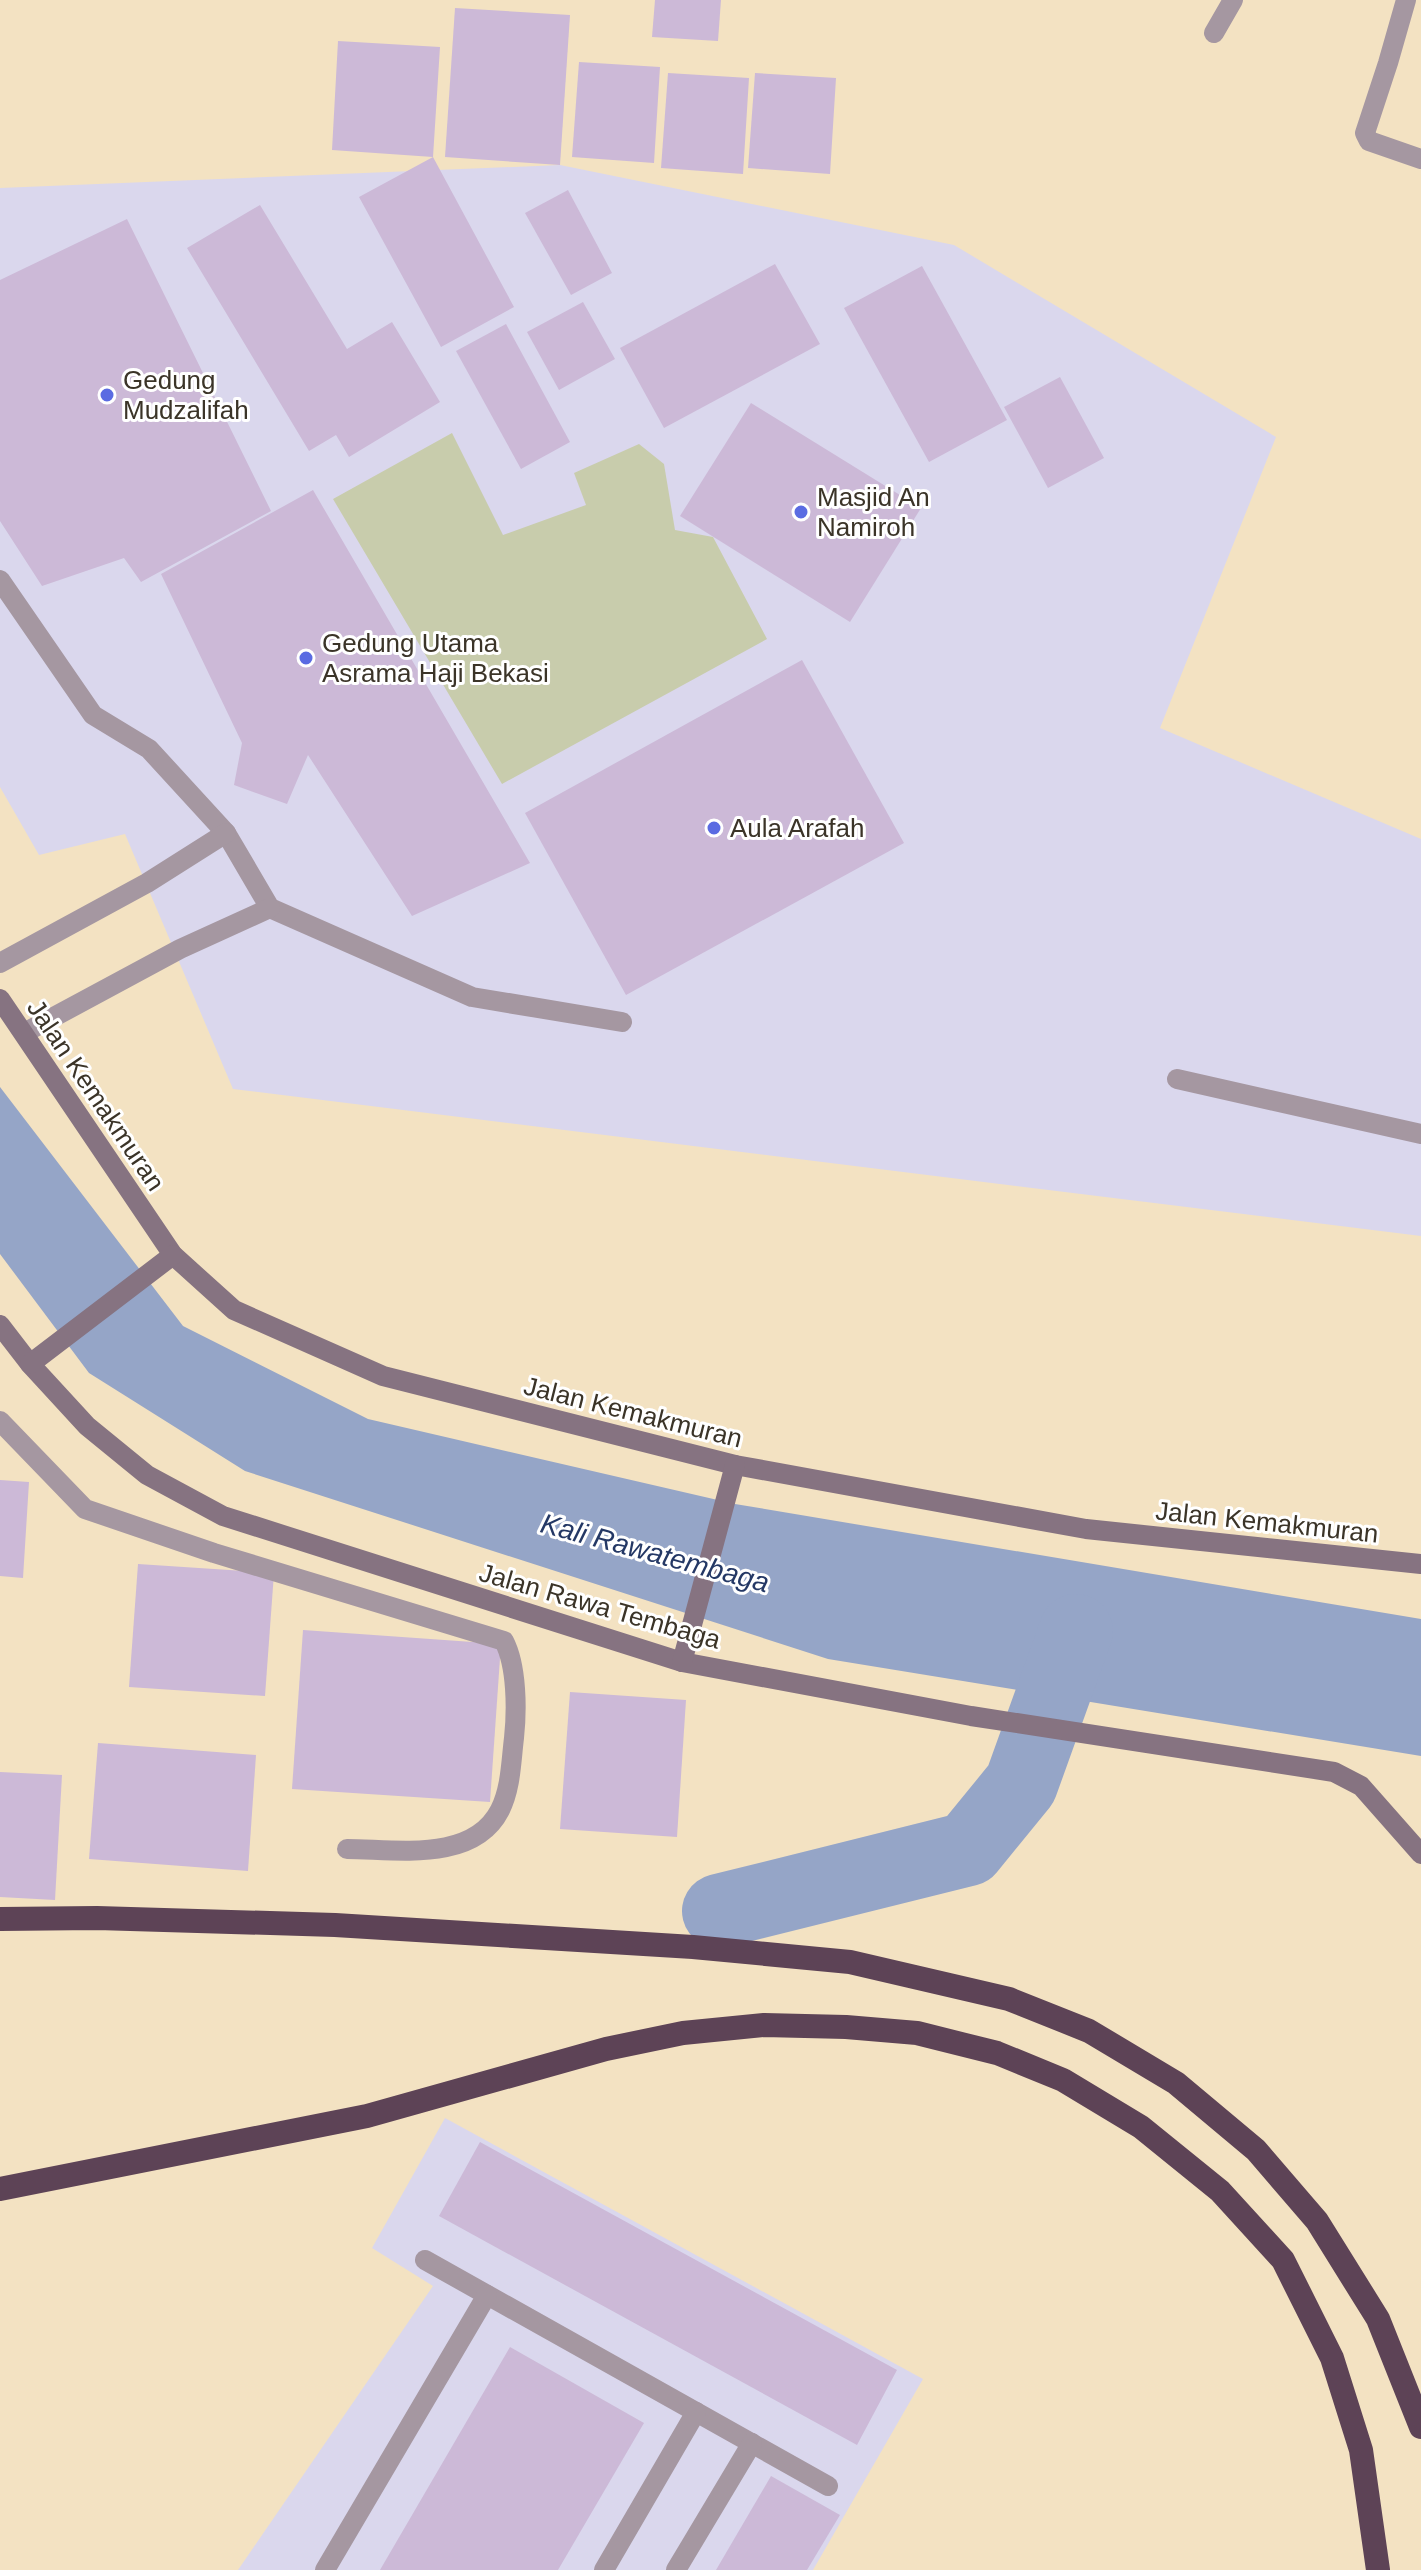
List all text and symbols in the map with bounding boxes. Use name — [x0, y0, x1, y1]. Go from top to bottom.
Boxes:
place label: Gedung Mudzalifah — [123, 365, 249, 425]
marker: Gedung Mudzalifah — [98, 386, 116, 404]
place label: Masjid An Namiroh — [817, 482, 930, 542]
marker: Masjid An Namiroh — [792, 503, 810, 521]
place label: Gedung Utama Asrama Haji Bekasi — [322, 628, 549, 688]
marker: Gedung Utama Asrama Haji Bekasi — [297, 649, 315, 667]
place label: Aula Arafah — [730, 813, 864, 843]
marker: Aula Arafah — [705, 819, 723, 837]
street label: Jalan Kemakmuran — [21, 994, 171, 1196]
street label: Jalan Kemakmuran — [521, 1370, 745, 1454]
street label: Jalan Kemakmuran — [1154, 1495, 1380, 1549]
water label: Kali Rawatembaga — [537, 1508, 773, 1598]
street label: Jalan Rawa Tembaga — [476, 1557, 725, 1655]

